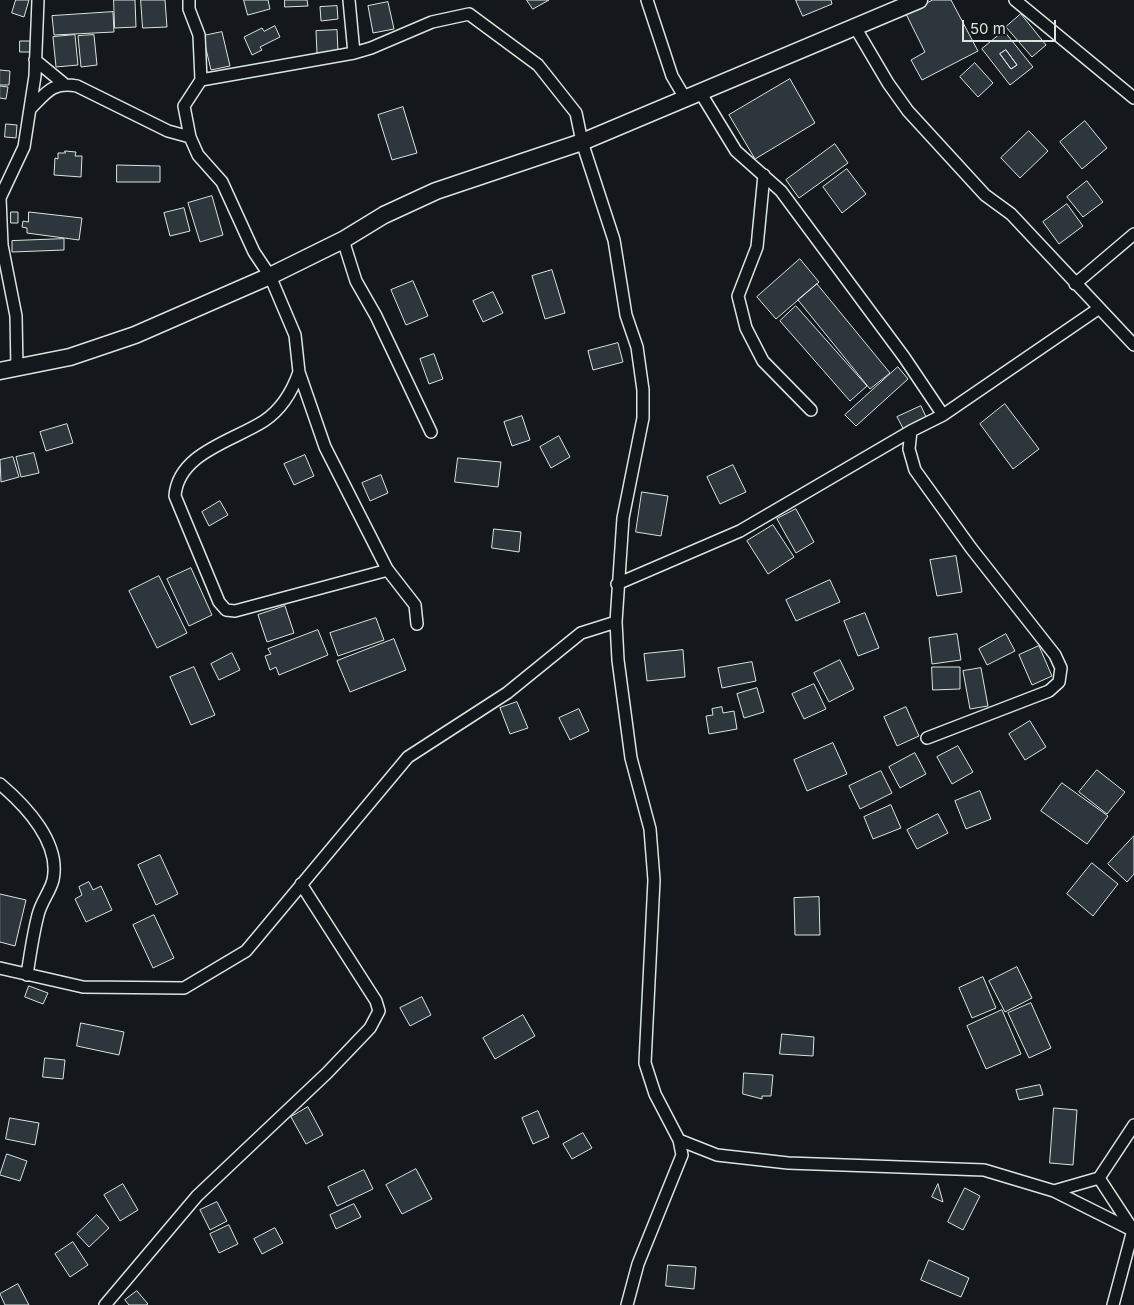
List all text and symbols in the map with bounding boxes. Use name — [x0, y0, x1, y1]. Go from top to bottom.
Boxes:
scale bar — [964, 10, 1058, 42]
text: 50 m — [970, 19, 1006, 38]

